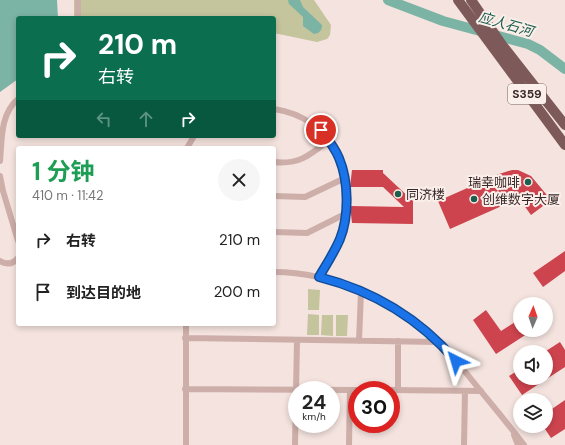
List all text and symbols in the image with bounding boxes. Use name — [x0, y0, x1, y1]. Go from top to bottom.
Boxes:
water label: 应人石河 — [477, 8, 538, 41]
text: 210 m — [98, 26, 177, 63]
icon: right — [32, 32, 84, 84]
text: 右转 — [98, 65, 134, 89]
road number: S359 — [508, 84, 546, 104]
icon: left — [93, 108, 115, 130]
icon: ahead — [135, 108, 157, 130]
icon: right — [177, 108, 199, 130]
pin — [304, 113, 338, 147]
icon: arrive — [310, 119, 332, 141]
text: 1 分钟 — [32, 156, 94, 187]
button: close — [218, 159, 260, 201]
place label: 瑞幸咖啡 — [468, 174, 520, 191]
marker: 瑞幸咖啡 — [523, 177, 533, 187]
place label: 同济楼 — [406, 186, 445, 203]
text: 410 m · 11:42 — [32, 187, 104, 204]
marker: 同济楼 — [393, 189, 403, 199]
place label: 创维数字大厦 — [482, 191, 560, 208]
marker: 创维数字大厦 — [469, 194, 479, 204]
icon: right — [32, 229, 54, 251]
text: 210 m — [219, 230, 260, 250]
text: 右转 — [66, 231, 96, 251]
icon: arrive — [32, 281, 54, 303]
text: 200 m — [214, 282, 260, 302]
text: 到达目的地 — [66, 283, 141, 303]
north arrow — [513, 297, 553, 337]
map controls — [513, 297, 553, 433]
position arrow — [435, 340, 477, 382]
button: sound — [513, 345, 553, 385]
speed limit sign: 30 — [348, 381, 400, 433]
text: 24 — [302, 389, 326, 415]
button: layers — [513, 393, 553, 433]
text: km/h — [302, 410, 326, 423]

